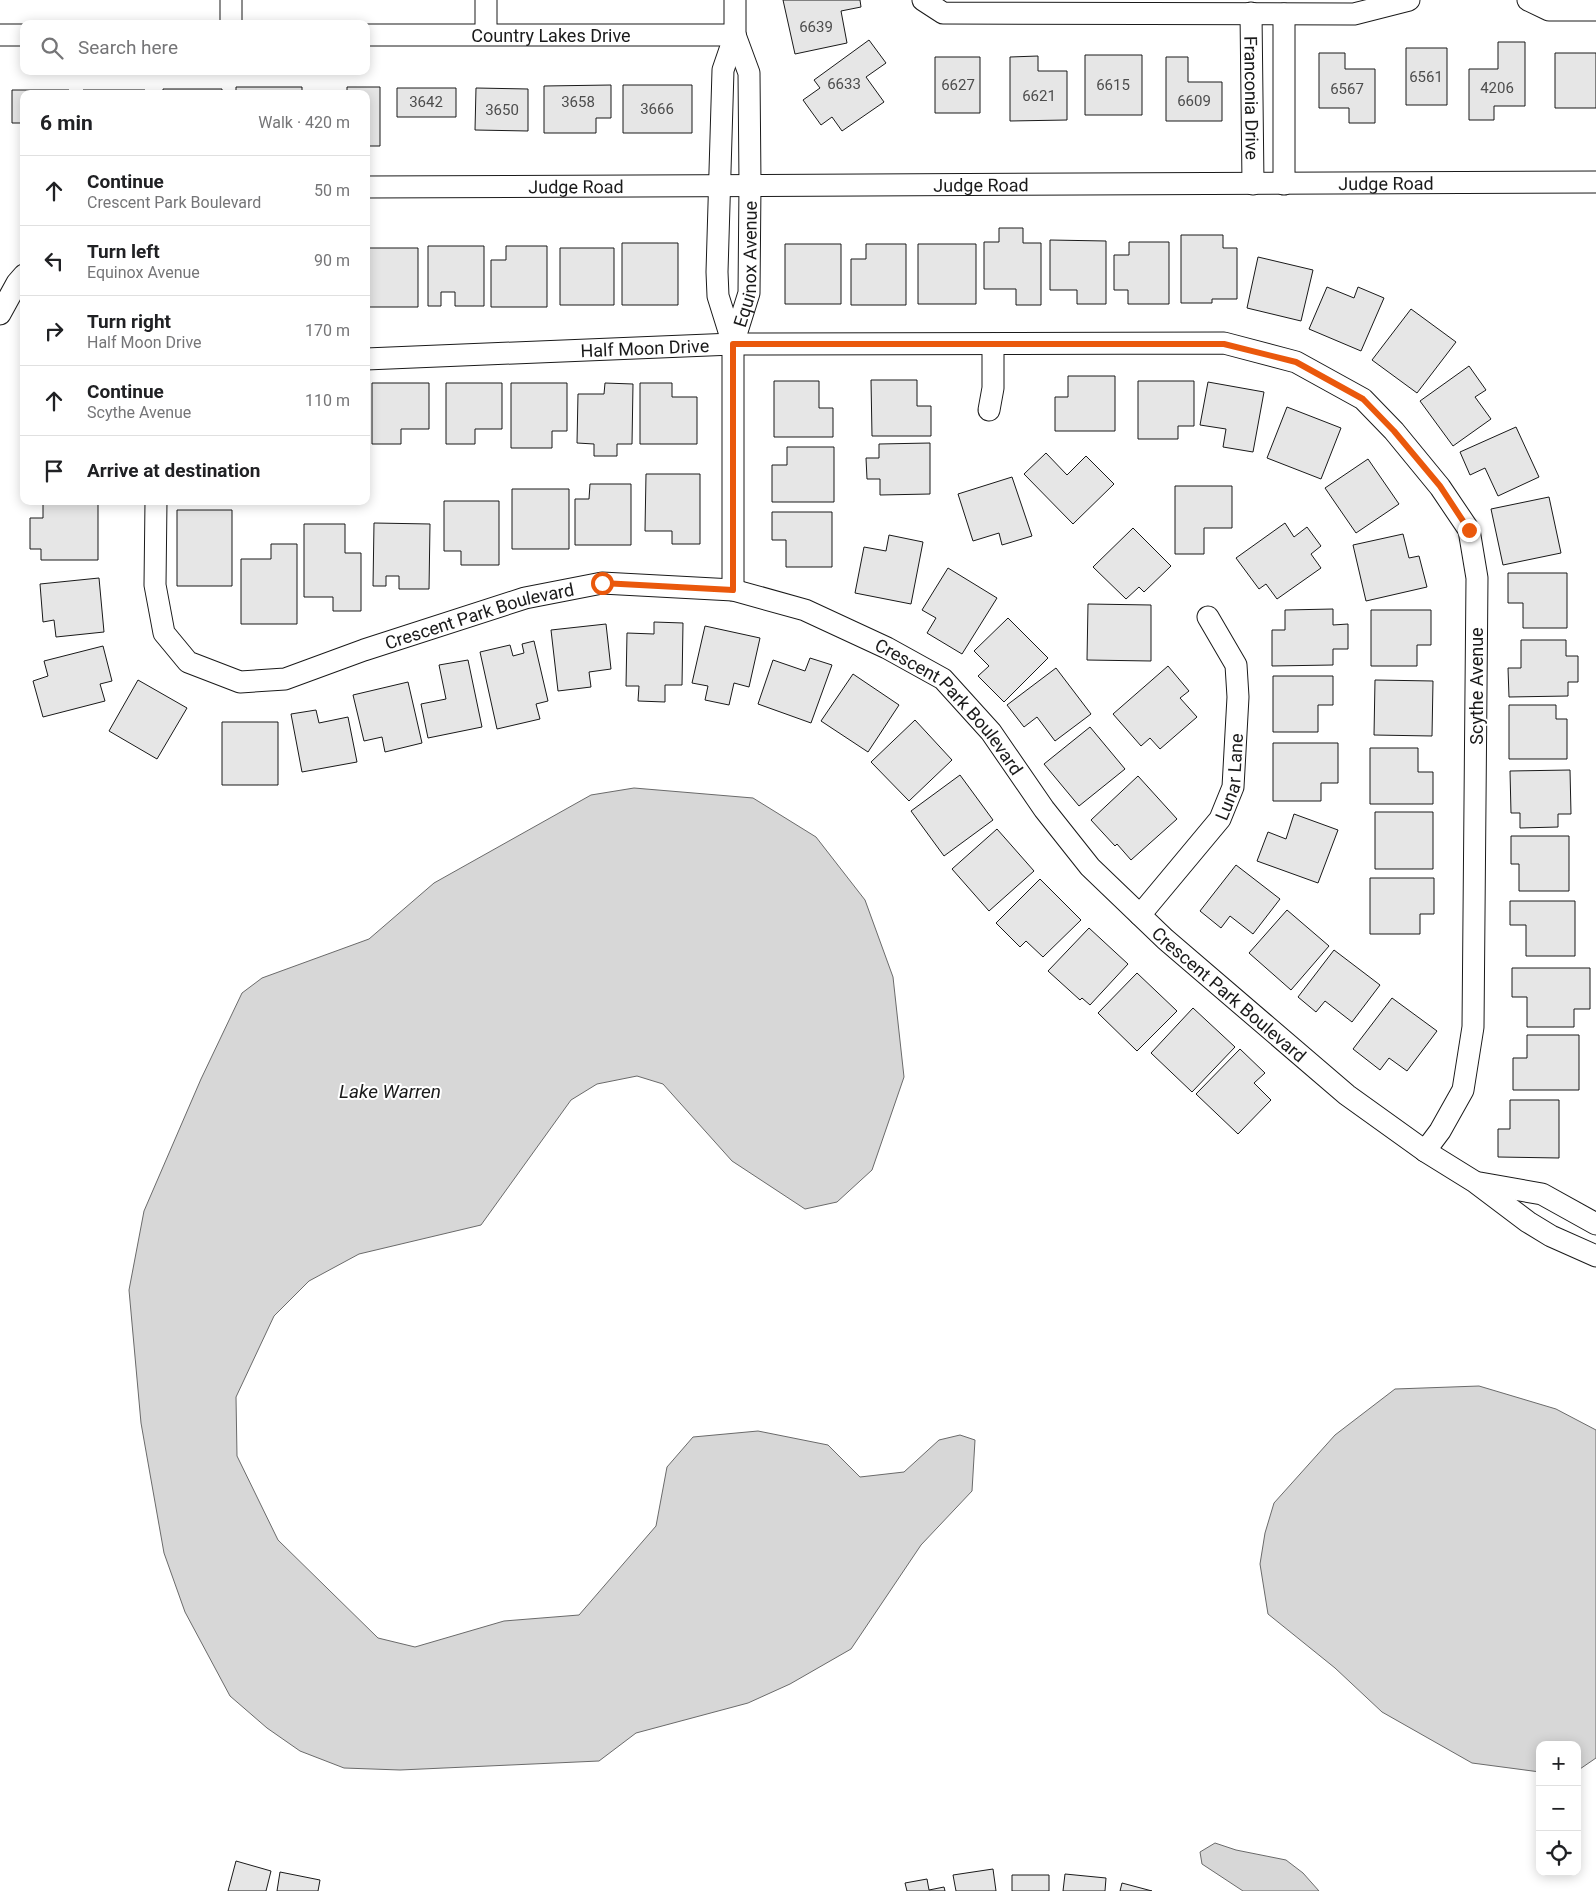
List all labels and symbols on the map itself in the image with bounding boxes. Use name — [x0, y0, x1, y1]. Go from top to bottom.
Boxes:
house number: 6639 — [799, 18, 833, 36]
street label: Country Lakes Drive — [471, 25, 631, 46]
street label: Franconia Drive — [1241, 36, 1263, 160]
house number: 6561 — [1409, 68, 1443, 86]
house number: 6633 — [827, 75, 861, 93]
house number: 6627 — [941, 76, 975, 94]
house number: 6615 — [1096, 76, 1130, 94]
house number: 4206 — [1480, 79, 1514, 97]
house number: 6567 — [1330, 80, 1364, 98]
house number: 6621 — [1022, 87, 1056, 105]
house number: 6609 — [1177, 92, 1211, 110]
house number: 3642 — [409, 93, 443, 111]
house number: 3658 — [561, 93, 595, 111]
house number: 3666 — [640, 100, 674, 118]
house number: 3650 — [485, 101, 519, 119]
street label: Judge Road — [1338, 172, 1434, 194]
street label: Judge Road — [933, 174, 1029, 195]
street label: Judge Road — [528, 175, 624, 197]
street label: Equinox Avenue — [729, 201, 760, 329]
street label: Half Moon Drive — [580, 334, 710, 361]
route end — [1458, 519, 1481, 542]
route start — [591, 572, 614, 595]
street label: Crescent Park Boulevard — [382, 578, 576, 653]
street label: Scythe Avenue — [1466, 627, 1487, 745]
street label: Crescent Park Boulevard — [872, 634, 1028, 779]
street label: Lunar Lane — [1210, 733, 1246, 823]
street label: Crescent Park Boulevard — [1148, 922, 1311, 1066]
water label: Lake Warren — [339, 1080, 441, 1103]

